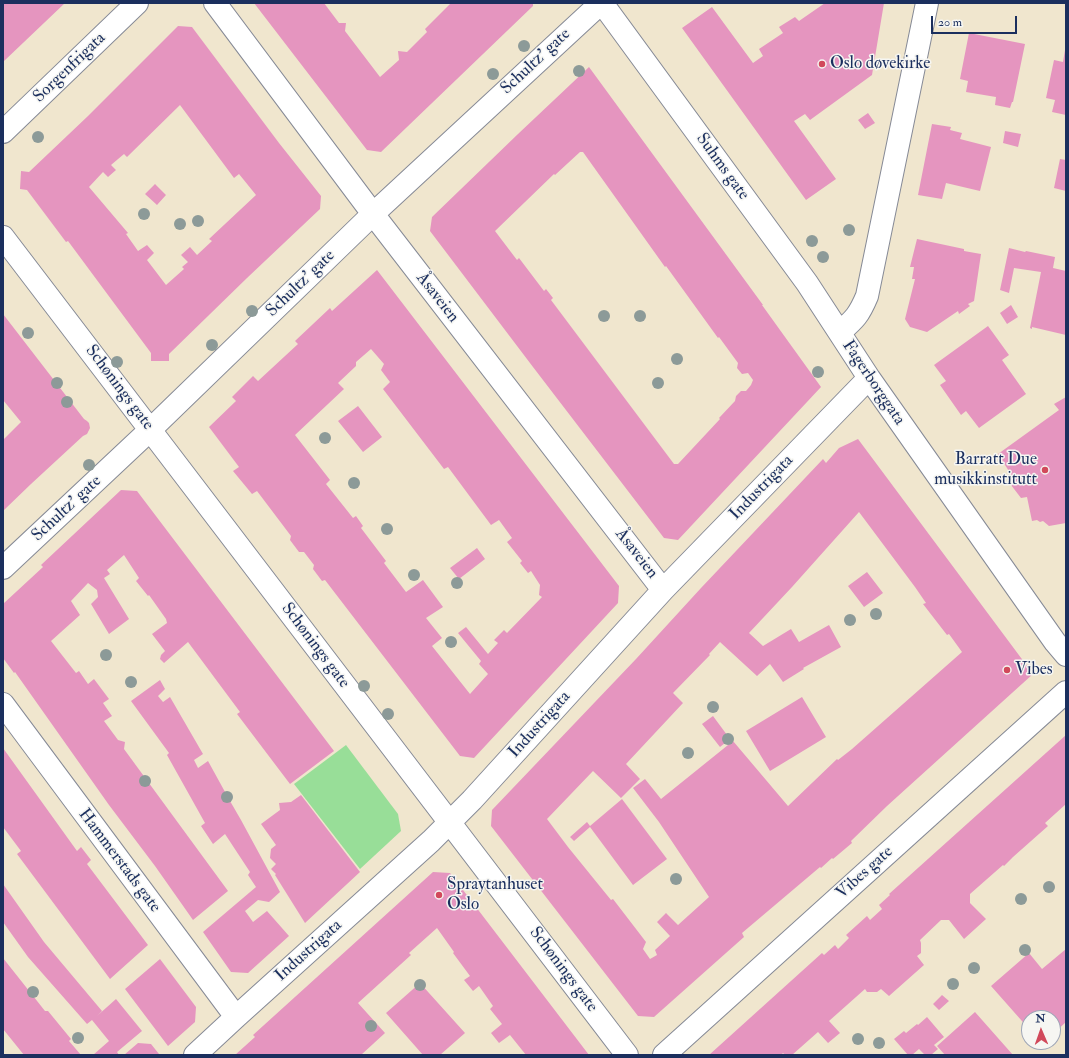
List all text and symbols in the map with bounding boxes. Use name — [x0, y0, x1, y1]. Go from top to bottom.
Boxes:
scale bar — [933, 8, 1019, 34]
text: 20 m — [938, 15, 962, 30]
street label: Schultz’ gate — [497, 25, 575, 99]
street label: Sorgenfrigata — [30, 29, 110, 107]
place label: Oslo døvekirke — [830, 54, 930, 74]
marker: Oslo døvekirke — [817, 59, 827, 69]
street label: Suhms gate — [691, 130, 753, 204]
street label: Schultz’ gate — [262, 246, 340, 322]
street label: Åsaveien — [411, 269, 463, 327]
street label: Fagerborggata — [837, 337, 909, 429]
street label: Schønings gate — [80, 341, 158, 435]
place label: Barratt Due musikkinstitutt — [934, 450, 1037, 490]
street label: Industrigata — [726, 451, 798, 525]
marker: Barratt Due musikkinstitutt — [1040, 465, 1050, 475]
street label: Schultz’ gate — [28, 472, 106, 546]
street label: Åsaveien — [610, 525, 662, 583]
street label: Schønings gate — [276, 599, 354, 693]
place label: Vibes — [1015, 660, 1053, 680]
marker: Vibes — [1002, 665, 1012, 675]
street label: Industrigata — [505, 687, 575, 763]
street label: Hammerstads gate — [73, 805, 165, 917]
street label: Vibes gate — [832, 842, 898, 904]
place label: Spraytanhuset Oslo — [447, 875, 543, 915]
marker: Spraytanhuset Oslo — [434, 890, 444, 900]
street label: Industrigata — [271, 916, 347, 986]
street label: Schønings gate — [524, 923, 602, 1017]
north arrow — [1021, 1010, 1061, 1050]
text: N — [1035, 1012, 1046, 1025]

